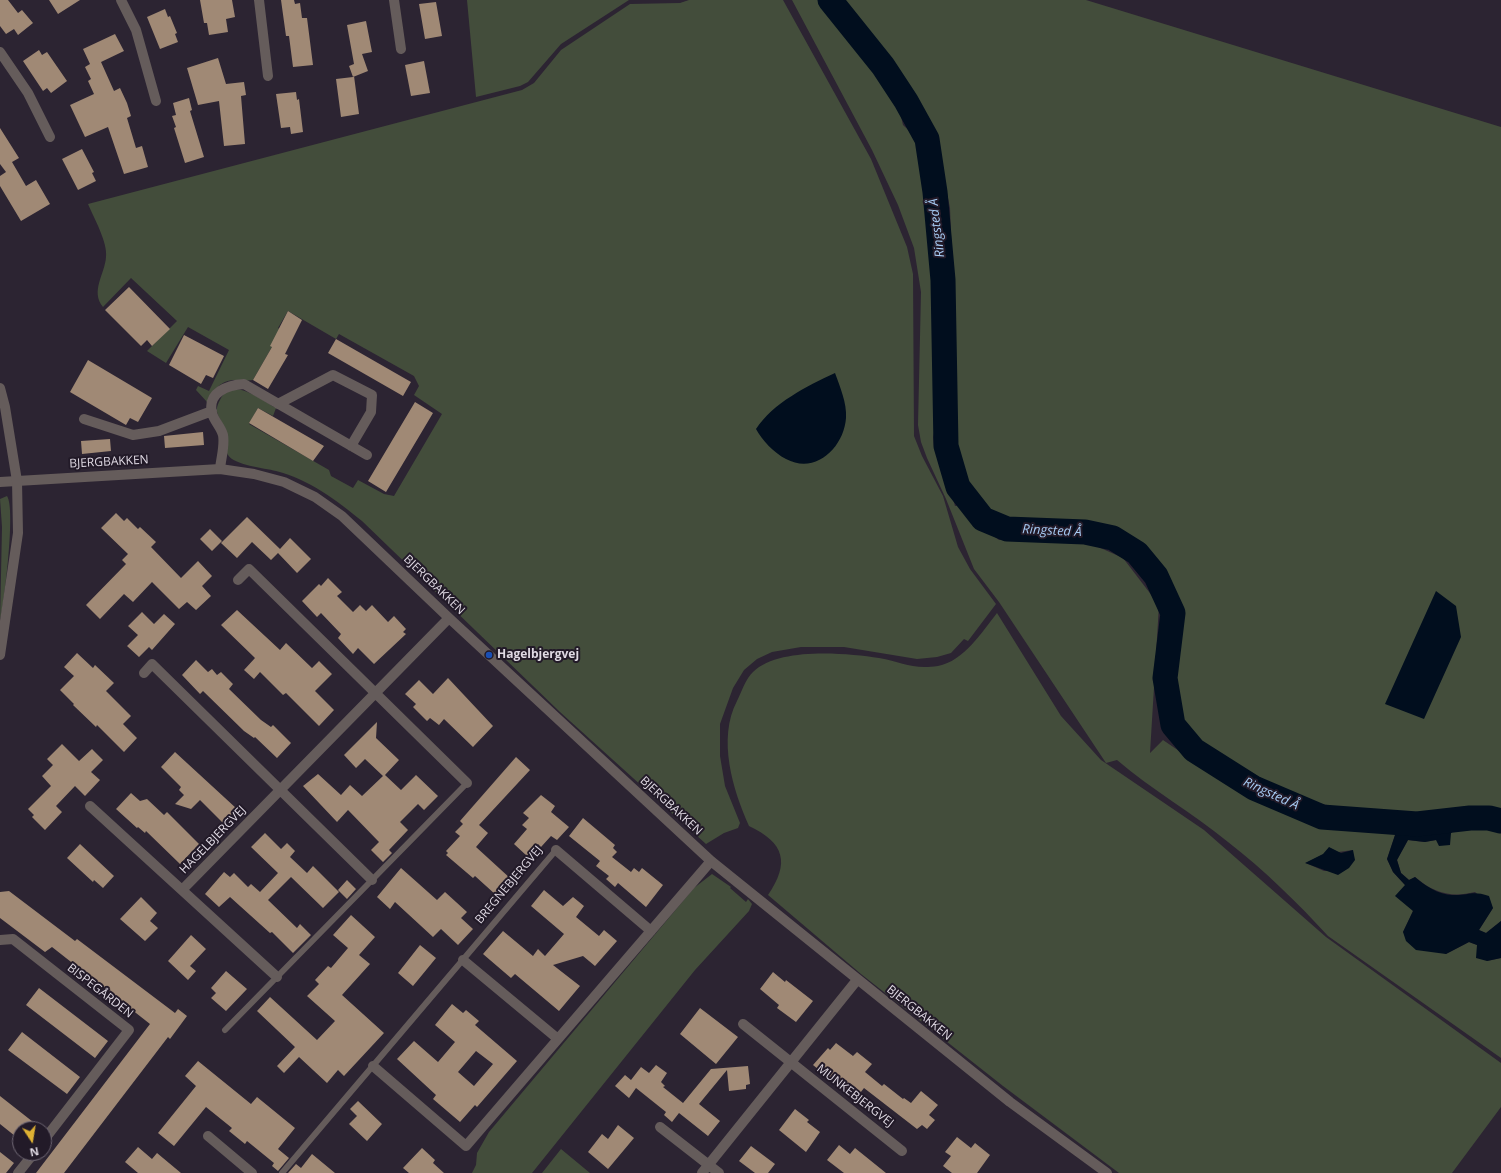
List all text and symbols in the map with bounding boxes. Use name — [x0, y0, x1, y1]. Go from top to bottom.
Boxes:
water label: Ringsted Å — [926, 198, 948, 258]
street label: BJERGBAKKEN — [69, 453, 149, 471]
water label: Ringsted Å — [1022, 522, 1082, 540]
street label: BJERGBAKKEN — [400, 552, 468, 618]
place label: Hagelbjergvej — [497, 648, 579, 662]
marker: Hagelbjergvej — [484, 650, 494, 660]
street label: BJERGBAKKEN — [637, 774, 705, 838]
water label: Ringsted Å — [1241, 774, 1301, 814]
street label: HAGELBJERGVEJ — [177, 803, 249, 877]
street label: BREGNEBJERGVEJ — [472, 843, 546, 927]
street label: BISPEGÅRDEN — [64, 961, 136, 1021]
street label: BJERGBAKKEN — [884, 982, 954, 1044]
street label: MUNKEBJERGVEJ — [814, 1062, 896, 1130]
north arrow — [12, 1121, 52, 1161]
text: N — [28, 1144, 40, 1161]

